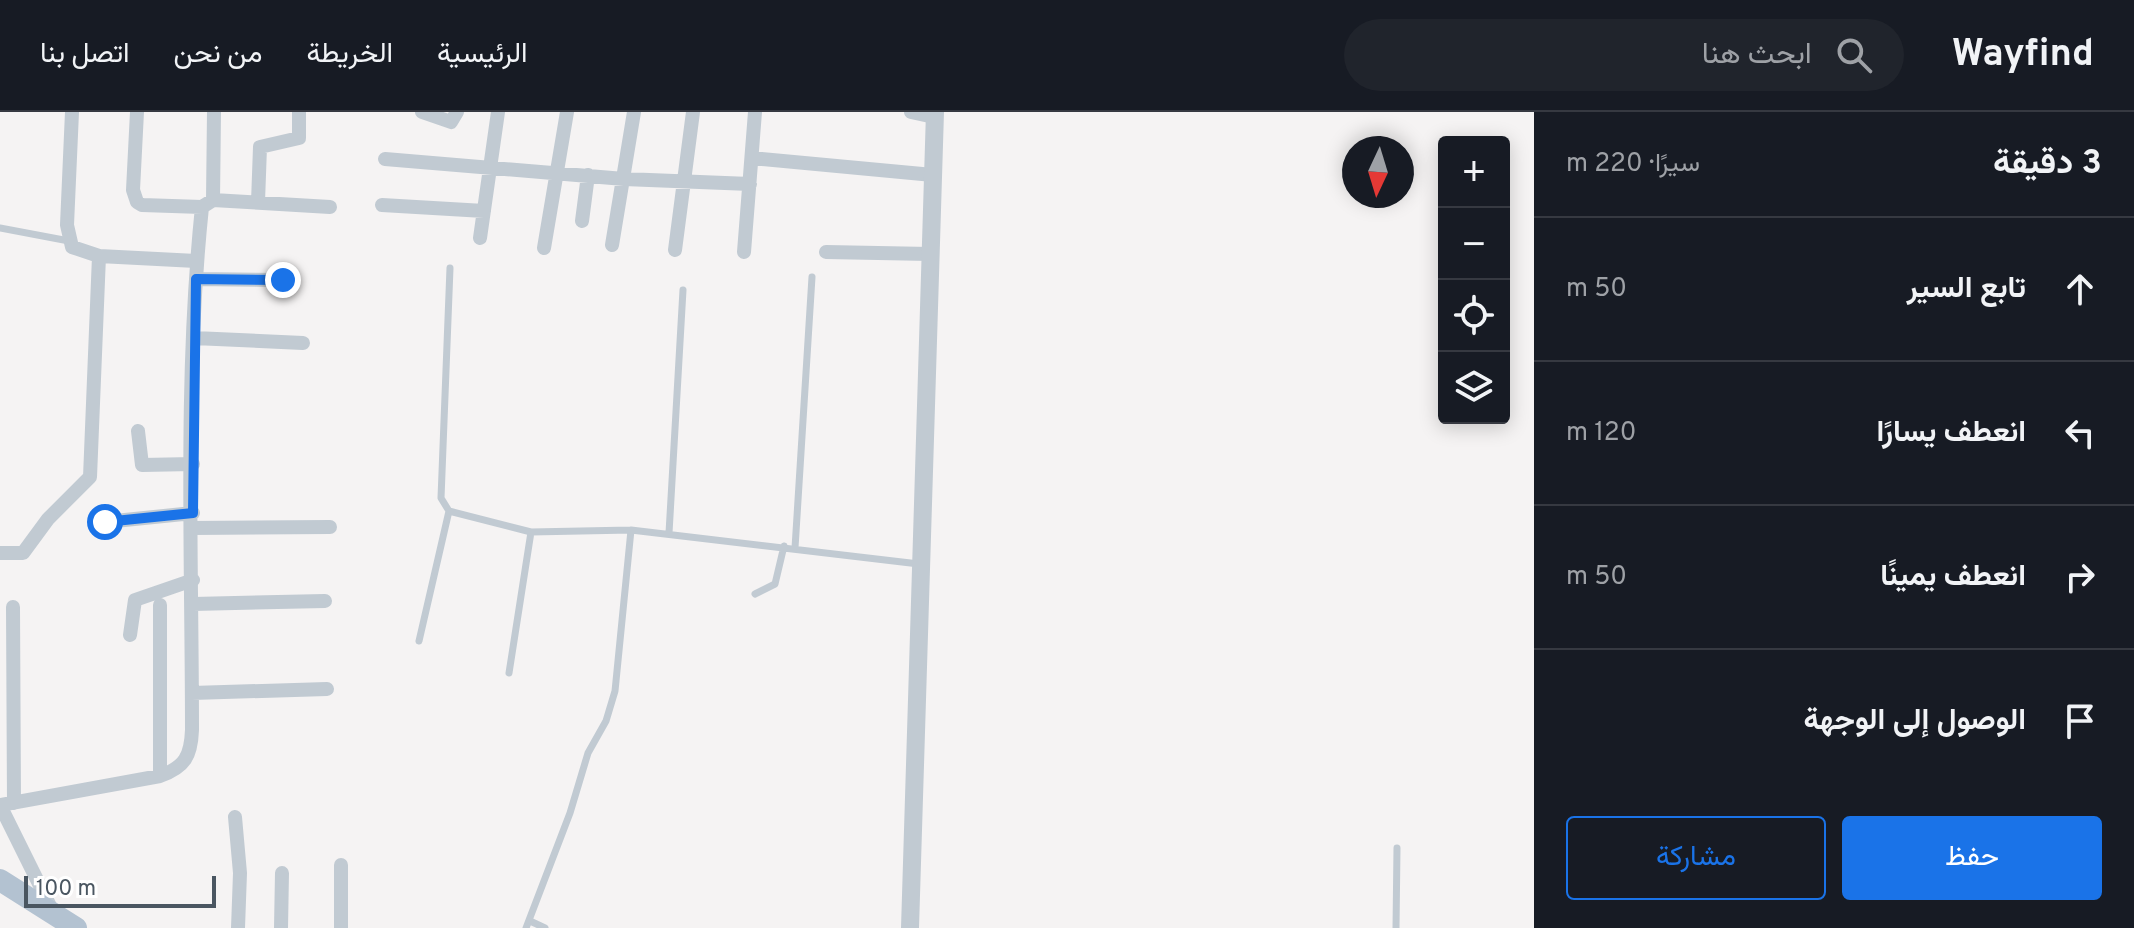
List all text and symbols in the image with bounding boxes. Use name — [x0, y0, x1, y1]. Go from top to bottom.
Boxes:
search box — [1344, 19, 1904, 91]
text: Wayfind — [1952, 31, 2094, 80]
icon: search — [1832, 33, 1876, 77]
text: اتصل بنا — [40, 37, 130, 73]
text: من نحن — [174, 37, 262, 73]
text: الخريطة — [306, 37, 393, 73]
text: الرئيسية — [437, 37, 528, 73]
text: ابحث هنا — [1702, 37, 1812, 74]
north arrow — [1342, 136, 1414, 208]
map controls — [1438, 136, 1510, 424]
button: + — [1438, 136, 1510, 208]
text: 3 دقيقة — [1993, 143, 2102, 186]
text: سيرًا · 220 m — [1566, 148, 1700, 181]
button: − — [1438, 208, 1510, 280]
route end — [265, 262, 301, 298]
icon: ahead — [2058, 267, 2102, 311]
text: تابع السير — [1907, 271, 2026, 308]
text: 50 m — [1566, 273, 1627, 306]
button: locate — [1438, 280, 1510, 352]
button: layers — [1438, 352, 1510, 424]
icon: left — [2058, 411, 2102, 455]
text: انعطف يسارًا — [1877, 415, 2026, 452]
text: 120 m — [1566, 417, 1636, 450]
route start — [87, 504, 123, 540]
icon: right — [2058, 555, 2102, 599]
text: انعطف يمينًا — [1880, 559, 2026, 596]
text: 50 m — [1566, 561, 1627, 594]
icon: arrive — [2058, 699, 2102, 743]
text: الوصول إلى الوجهة — [1804, 703, 2026, 740]
button: مشاركة — [1566, 816, 1826, 900]
button: حفظ — [1842, 816, 2102, 900]
scale bar — [24, 872, 216, 908]
text: 100 m — [36, 876, 96, 903]

